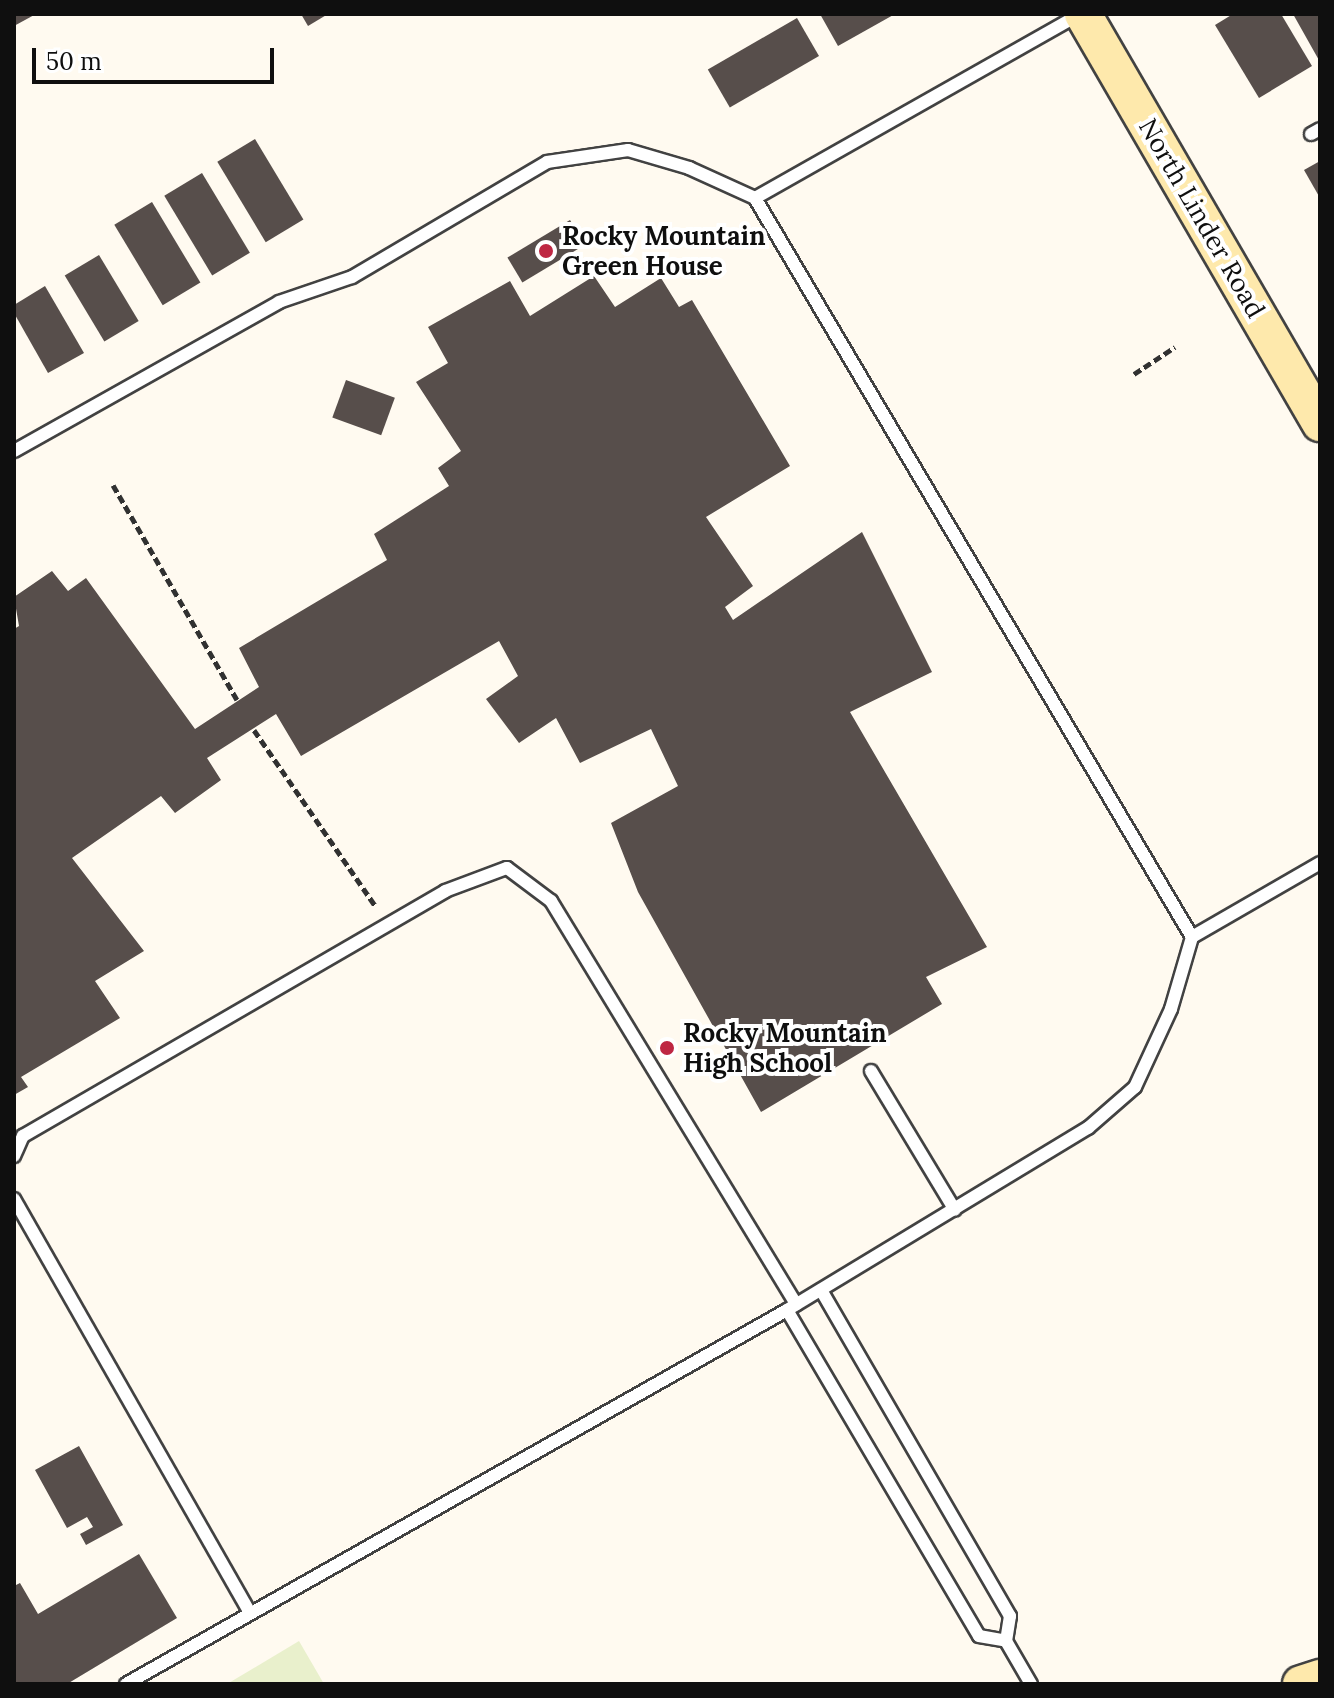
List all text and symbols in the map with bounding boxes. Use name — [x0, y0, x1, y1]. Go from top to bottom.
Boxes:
scale bar — [36, 32, 278, 82]
text: 50 m — [46, 46, 102, 77]
street label: North Linder Road — [1132, 113, 1272, 323]
place label: Rocky Mountain Green House — [562, 220, 766, 282]
marker: Rocky Mountain Green House — [537, 242, 555, 260]
place label: Rocky Mountain High School — [683, 1017, 887, 1078]
marker: Rocky Mountain High School — [658, 1039, 676, 1057]

